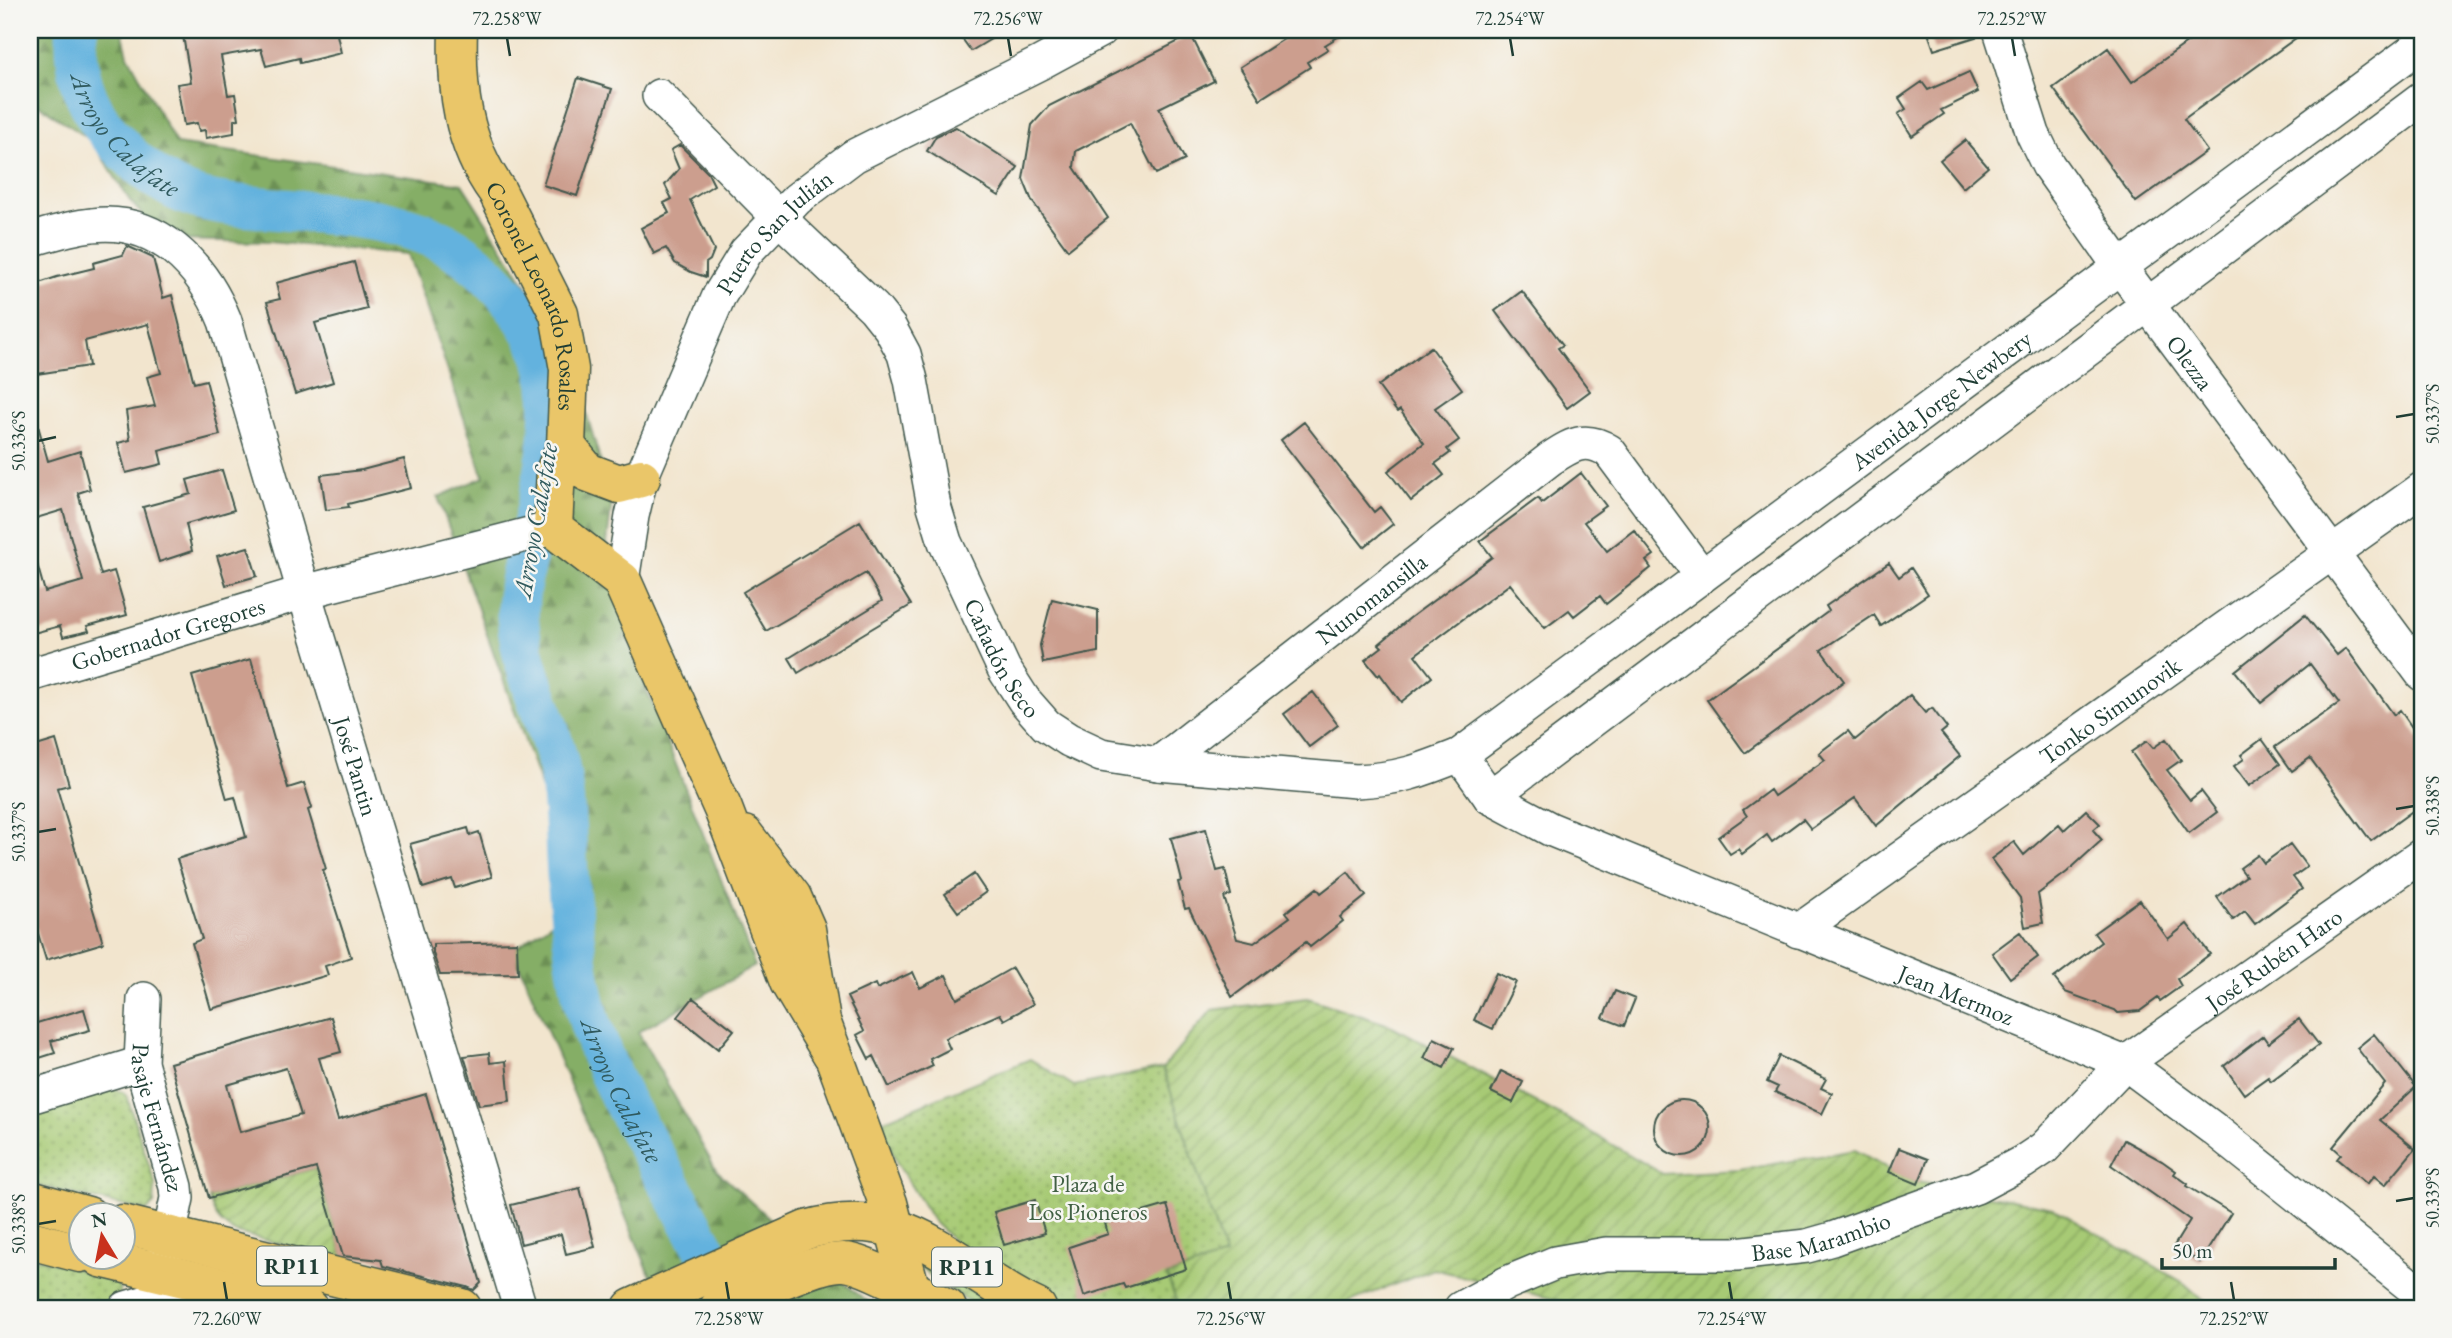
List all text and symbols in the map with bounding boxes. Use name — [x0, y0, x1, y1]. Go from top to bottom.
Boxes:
text: 72.258°W — [472, 7, 542, 30]
text: 72.256°W — [973, 7, 1043, 30]
text: 72.254°W — [1475, 7, 1545, 30]
text: 72.252°W — [1977, 7, 2047, 30]
water label: Arroyo Calafate — [62, 67, 187, 206]
street label: Puerto San Julián — [708, 162, 839, 300]
street label: Coronel Leonardo Rosales — [479, 174, 585, 411]
street label: Avenida Jorge Newbery — [1843, 322, 2038, 477]
street label: Olezza — [2160, 328, 2222, 396]
text: 50.337°S — [2421, 384, 2444, 444]
text: 50.336°S — [7, 411, 30, 471]
water label: Arroyo Calafate — [504, 439, 566, 602]
street label: Nunomansilla — [1309, 545, 1433, 651]
street label: Gobernador Gregores — [67, 589, 268, 677]
street label: Cañadón Seco — [958, 593, 1048, 724]
street label: Tonko Simunovik — [2033, 649, 2187, 771]
street label: José Pantin — [326, 710, 386, 820]
text: 50.338°S — [2421, 776, 2444, 836]
text: 50.337°S — [7, 802, 30, 862]
street label: José Rubén Haro — [2198, 900, 2348, 1019]
street label: Jean Mermoz — [1892, 956, 2019, 1032]
water label: Arroyo Calafate — [572, 1012, 672, 1170]
street label: Pasaje Fernández — [125, 1043, 192, 1193]
park label: Plaza de Los Pioneros — [1028, 1168, 1148, 1227]
text: 50.339°S — [2421, 1168, 2444, 1228]
text: 50.338°S — [7, 1194, 30, 1254]
north arrow — [66, 1202, 136, 1272]
street label: Base Marambio — [1750, 1204, 1895, 1268]
text: N — [89, 1206, 109, 1233]
scale bar — [2162, 1226, 2335, 1270]
text: 50 m — [2172, 1237, 2213, 1264]
road number: RP11 — [257, 1246, 327, 1286]
road number: RP11 — [932, 1248, 1002, 1286]
text: 72.260°W — [192, 1307, 262, 1330]
text: 72.258°W — [694, 1307, 764, 1330]
text: 72.256°W — [1196, 1307, 1266, 1330]
text: 72.254°W — [1697, 1307, 1767, 1330]
text: 72.252°W — [2199, 1307, 2269, 1330]

